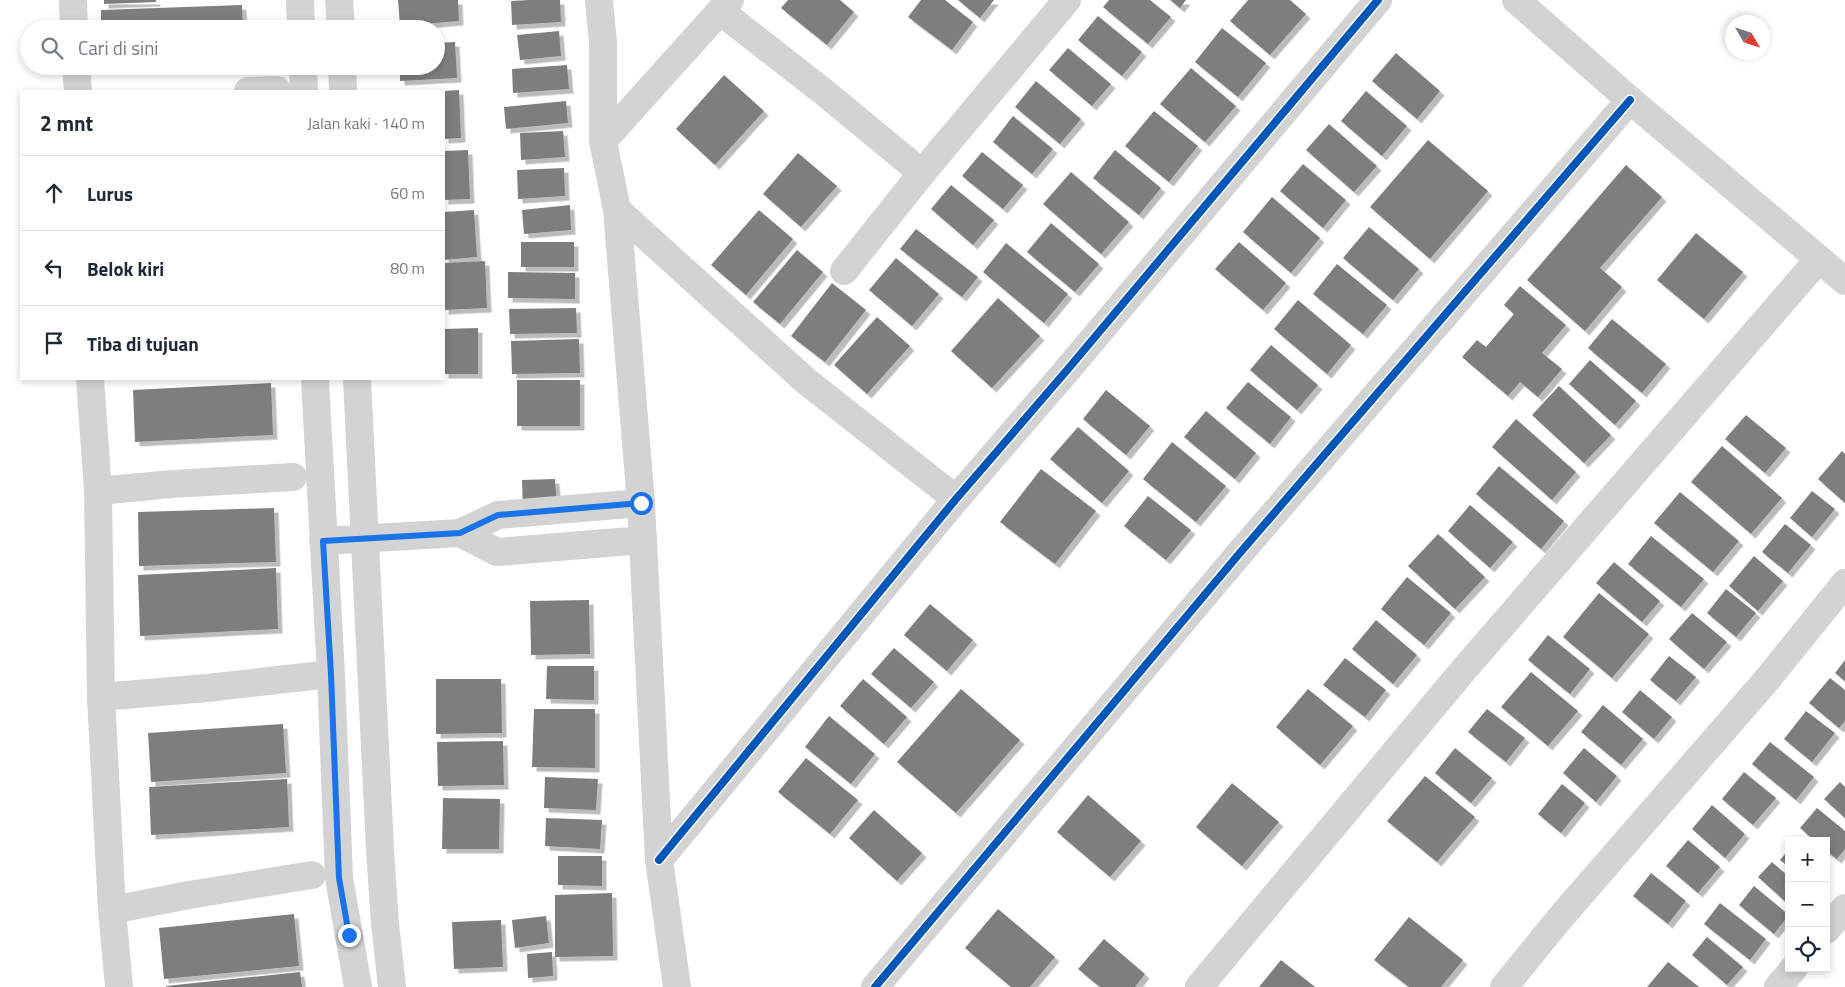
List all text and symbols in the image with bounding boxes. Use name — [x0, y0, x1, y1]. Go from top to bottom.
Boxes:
north arrow — [1725, 15, 1770, 60]
search box — [20, 20, 445, 75]
text: Cari di sini — [78, 33, 159, 62]
icon: search — [38, 34, 66, 62]
text: 2 mnt — [40, 107, 93, 139]
text: Jalan kaki · 140 m — [307, 111, 425, 135]
icon: ahead — [40, 179, 68, 207]
text: Lurus — [87, 179, 133, 208]
text: 60 m — [390, 181, 425, 205]
icon: left — [40, 254, 68, 282]
text: Belok kiri — [87, 254, 164, 283]
text: 80 m — [390, 256, 425, 280]
icon: arrive — [40, 329, 68, 357]
text: Tiba di tujuan — [87, 329, 199, 358]
route start — [630, 492, 653, 515]
map controls — [1785, 837, 1830, 972]
button: + — [1785, 837, 1830, 882]
button: − — [1785, 882, 1830, 927]
route end — [338, 924, 361, 947]
button: locate — [1785, 927, 1830, 972]

